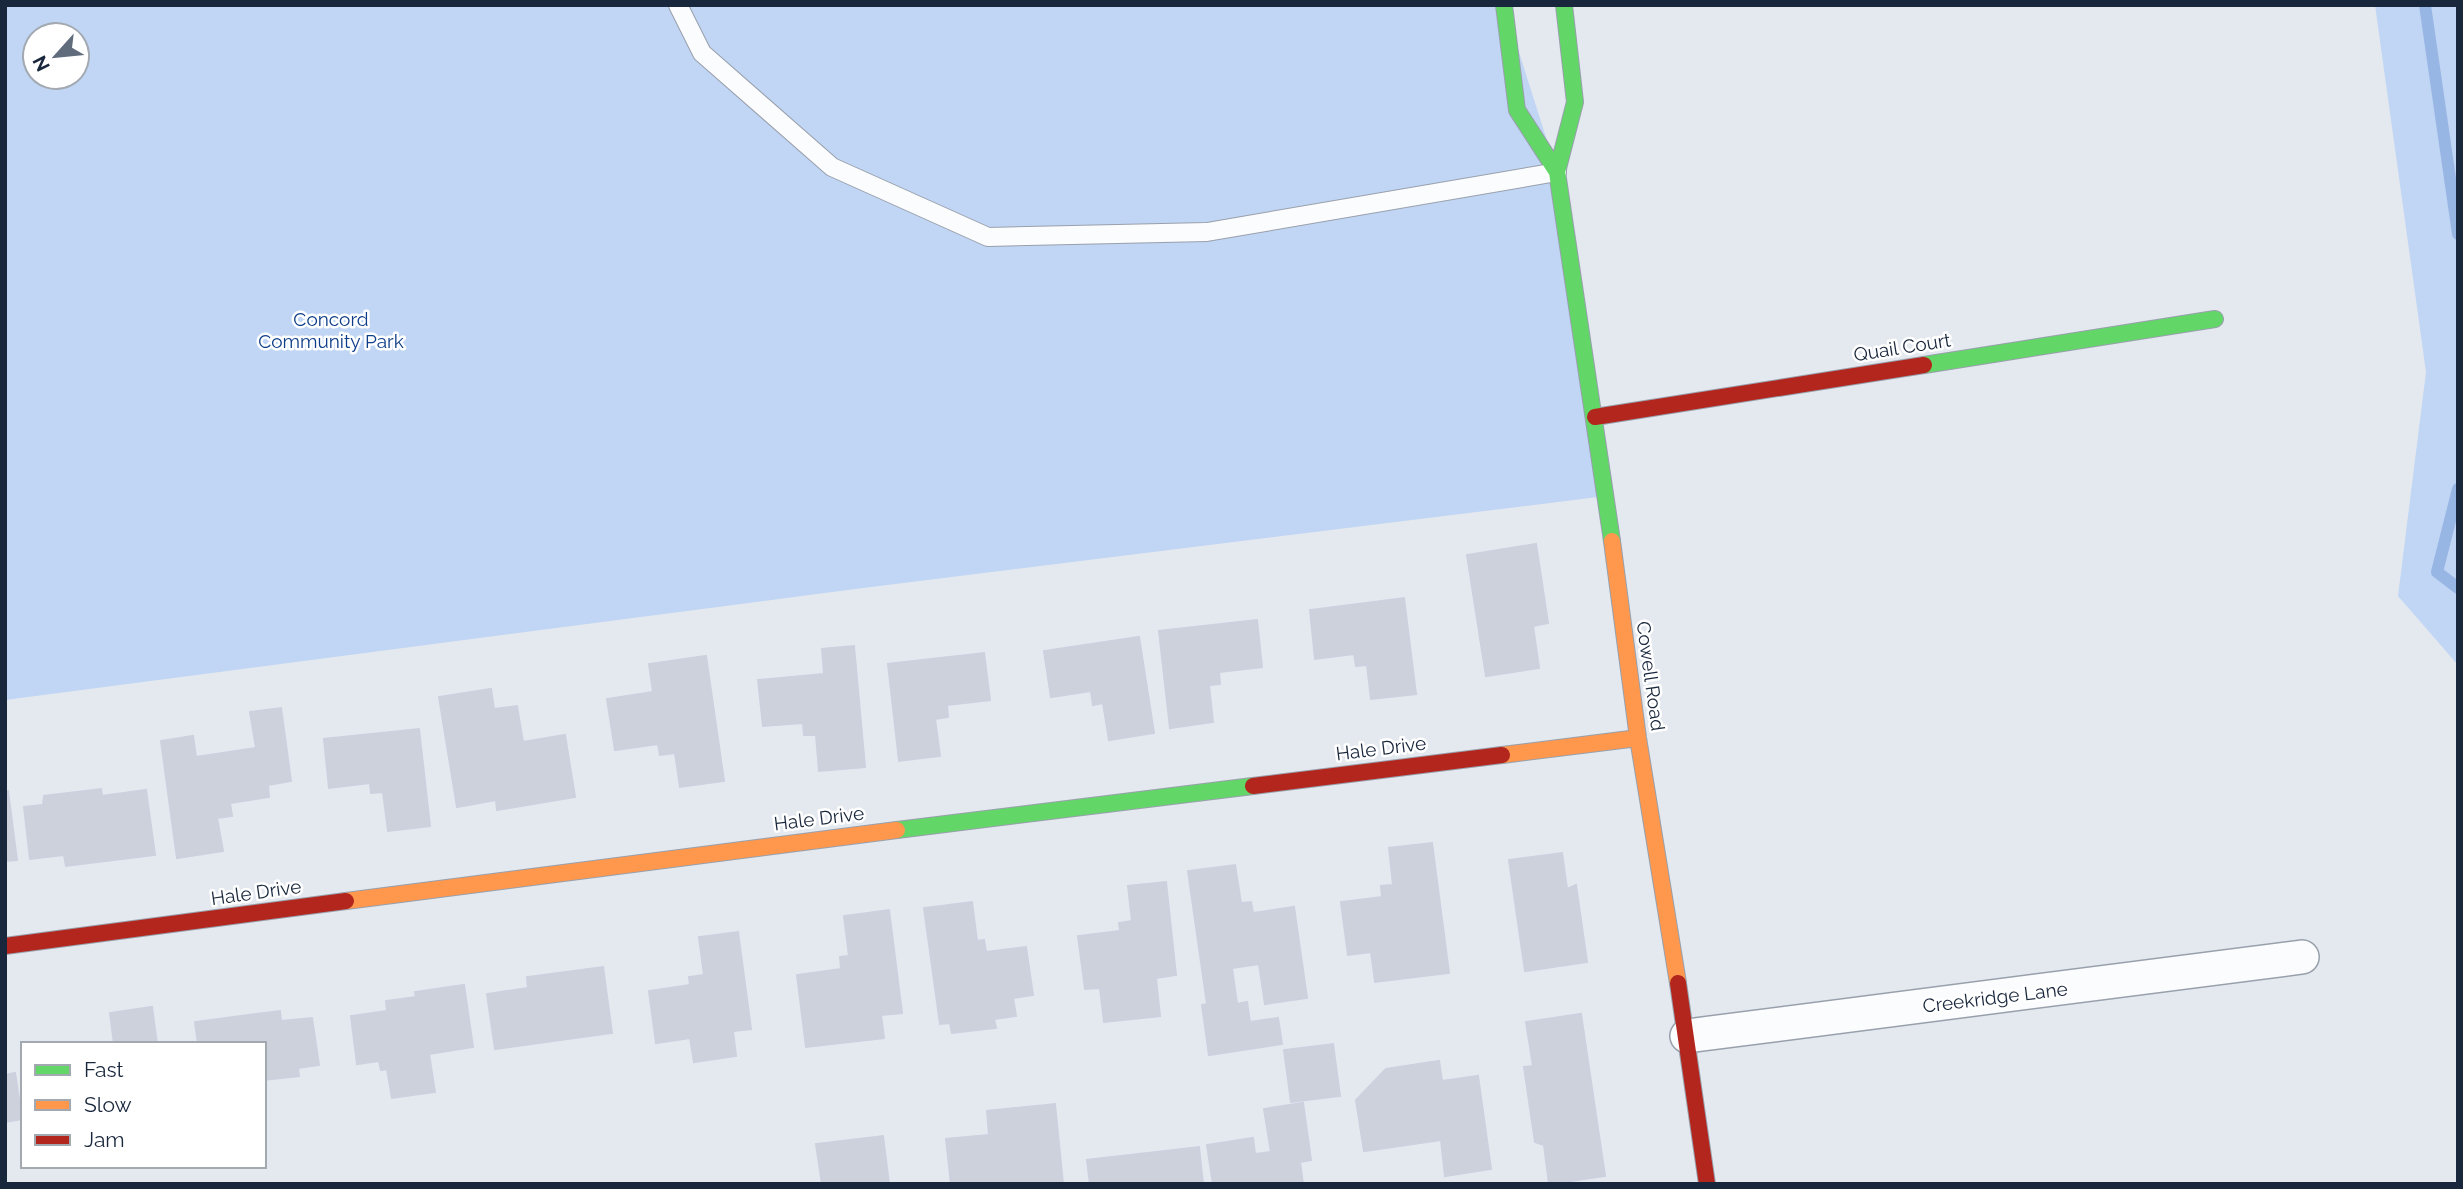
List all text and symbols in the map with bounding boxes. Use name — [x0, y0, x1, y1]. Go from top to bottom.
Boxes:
north arrow — [21, 21, 91, 91]
text: N — [28, 52, 54, 75]
park label: Concord Community Park — [258, 308, 404, 352]
street label: Quail Court — [1852, 328, 1953, 366]
street label: Cowell Road — [1632, 620, 1670, 732]
street label: Hale Drive — [1335, 732, 1427, 764]
street label: Hale Drive — [773, 802, 865, 834]
street label: Hale Drive — [210, 875, 302, 909]
street label: Creekridge Lane — [1921, 977, 2069, 1017]
legend — [21, 1042, 266, 1168]
text: Fast — [84, 1057, 124, 1082]
text: Slow — [84, 1092, 132, 1117]
text: Jam — [84, 1127, 125, 1152]

